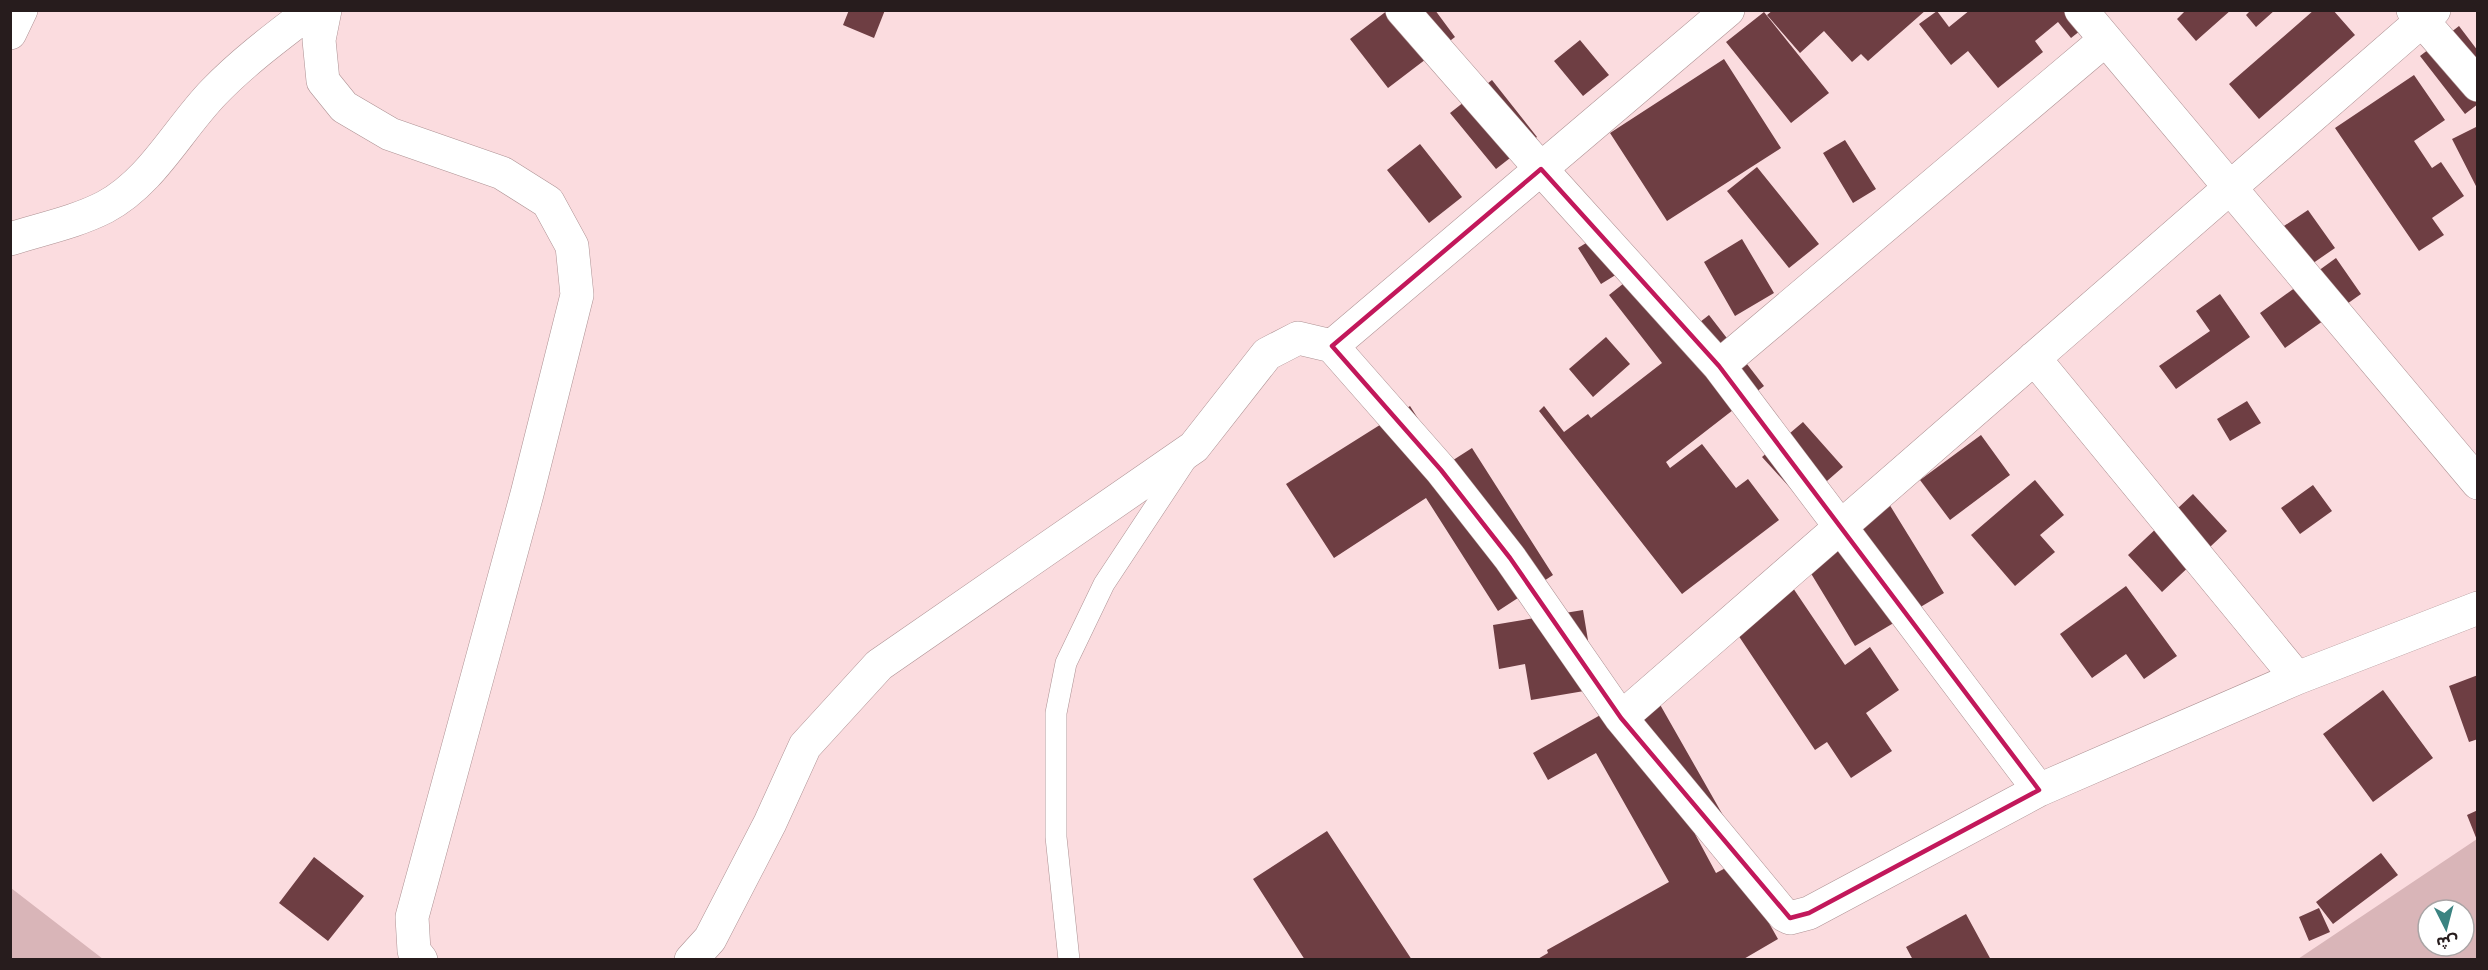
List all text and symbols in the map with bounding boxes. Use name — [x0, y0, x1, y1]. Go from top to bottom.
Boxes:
north arrow — [2416, 898, 2476, 958]
text: ش — [2436, 932, 2460, 954]

